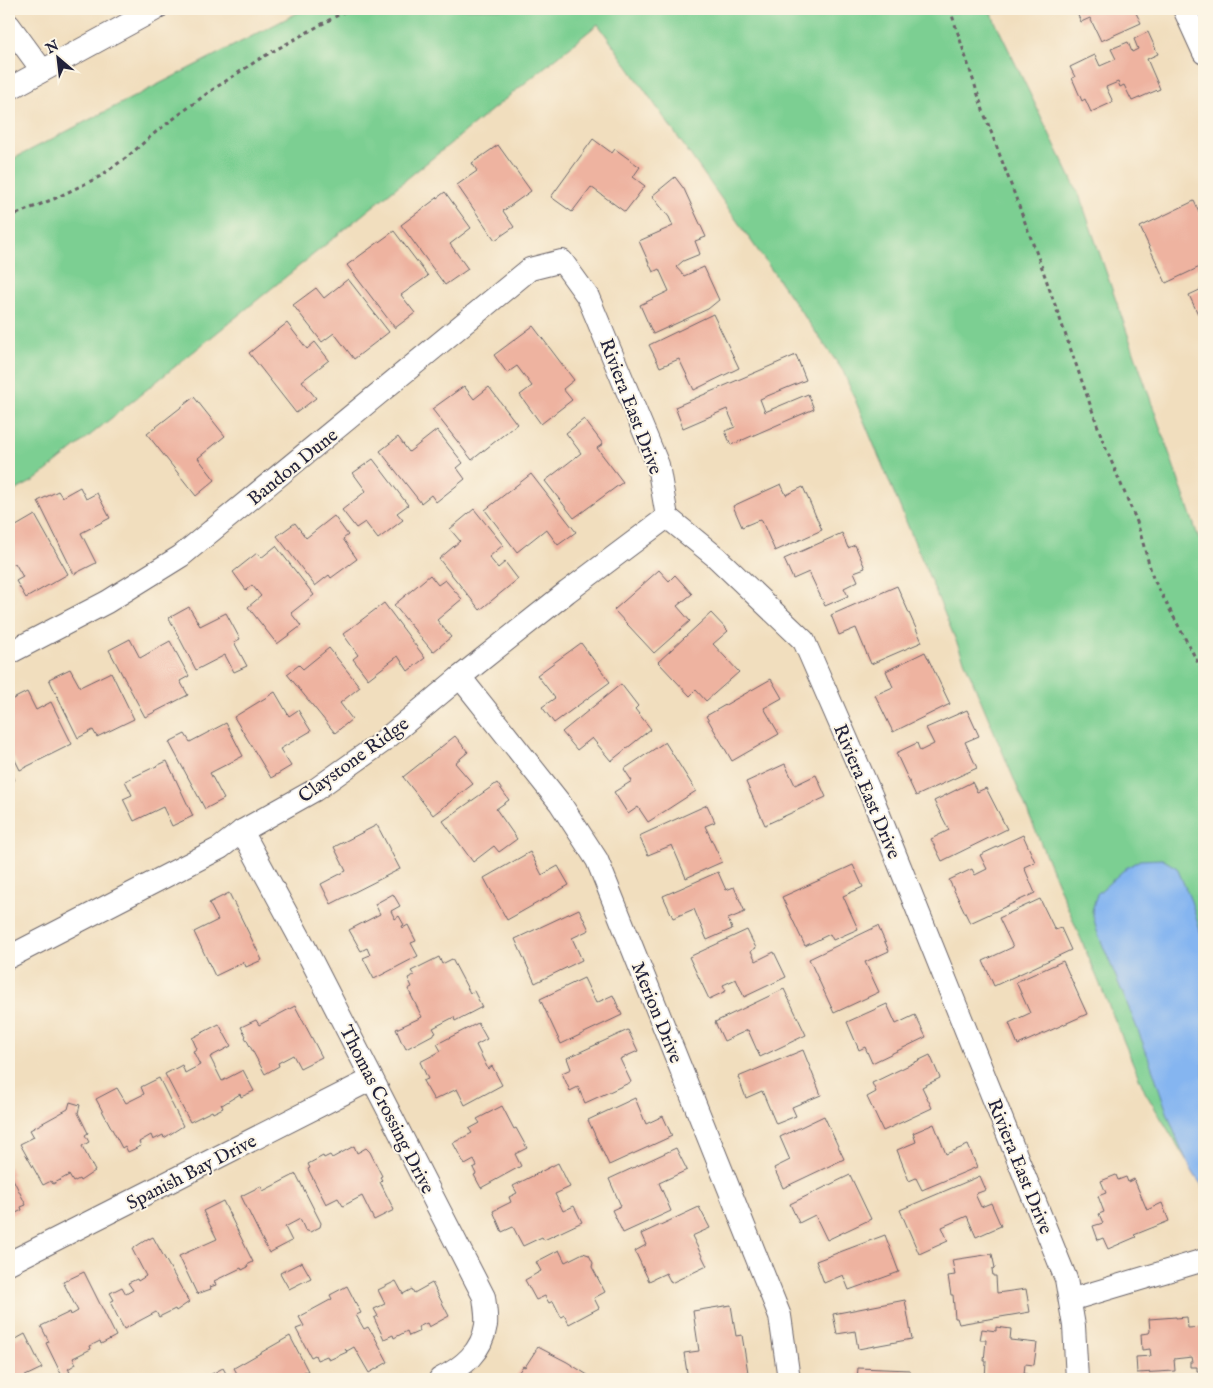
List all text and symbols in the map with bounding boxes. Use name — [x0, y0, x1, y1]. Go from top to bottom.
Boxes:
north arrow — [32, 32, 82, 82]
text: N — [42, 37, 62, 59]
street label: Riviera East Drive — [593, 335, 667, 478]
street label: Bandon Dune — [243, 424, 344, 511]
street label: Claystone Ridge — [294, 712, 414, 809]
street label: Riviera East Drive — [827, 721, 905, 863]
street label: Merion Drive — [625, 959, 687, 1067]
street label: Thomas Crossing Drive — [333, 1022, 439, 1198]
street label: Riviera East Drive — [981, 1096, 1057, 1238]
street label: Spanish Bay Drive — [123, 1130, 261, 1216]

